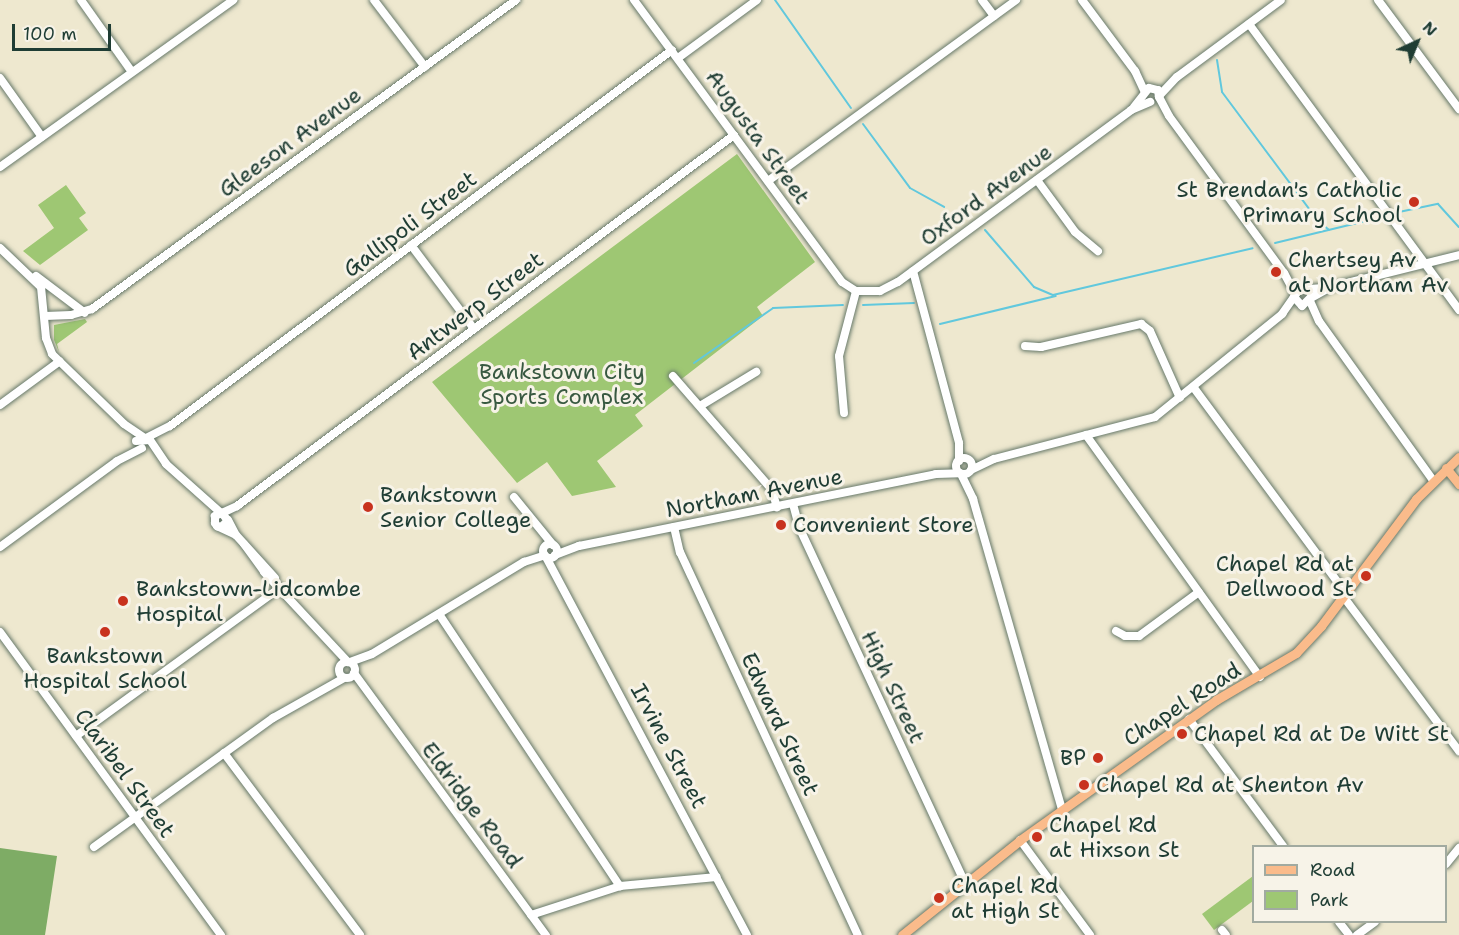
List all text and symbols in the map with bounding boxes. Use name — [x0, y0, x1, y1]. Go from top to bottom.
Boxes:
scale bar — [15, 12, 114, 50]
north arrow — [1387, 12, 1447, 72]
text: N — [1418, 17, 1442, 41]
text: 100 m — [23, 22, 77, 46]
street label: Augusta Street — [700, 65, 816, 209]
street label: Gleeson Avenue — [214, 81, 366, 203]
street label: Oxford Avenue — [915, 138, 1057, 252]
street label: Gallipoli Street — [338, 165, 482, 283]
place label: St Brendan's Catholic Primary School — [1177, 176, 1402, 228]
marker: St Brendan's Catholic Primary School — [1407, 195, 1421, 209]
street label: Antwerp Street — [402, 246, 548, 366]
place label: Chertsey Av at Northam Av — [1288, 246, 1448, 298]
marker: Chertsey Av at Northam Av — [1269, 265, 1283, 279]
park label: Bankstown City Sports Complex — [479, 358, 645, 410]
street label: Northam Avenue — [663, 463, 845, 523]
place label: Bankstown Senior College — [380, 481, 532, 532]
marker: Bankstown Senior College — [361, 500, 375, 514]
place label: Convenient Store — [793, 512, 974, 538]
marker: Convenient Store — [774, 518, 788, 532]
place label: Chapel Rd at Dellwood St — [1216, 550, 1354, 602]
marker: Chapel Rd at Dellwood St — [1359, 569, 1373, 583]
place label: Bankstown-Lidcombe Hospital — [136, 575, 361, 626]
marker: Bankstown-Lidcombe Hospital — [114, 592, 132, 610]
marker: Bankstown Hospital School — [98, 625, 112, 639]
street label: High Street — [855, 627, 931, 747]
place label: Bankstown Hospital School — [23, 642, 187, 694]
street label: Edward Street — [735, 648, 825, 800]
street label: Chapel Road — [1118, 656, 1246, 752]
street label: Irvine Street — [625, 679, 713, 813]
street label: Claribel Street — [69, 703, 181, 843]
place label: Chapel Rd at De Witt St — [1194, 721, 1449, 747]
marker: Chapel Rd at De Witt St — [1175, 727, 1189, 741]
street label: Eldridge Road — [416, 737, 528, 873]
place label: BP — [1060, 745, 1086, 771]
marker: BP — [1091, 751, 1105, 765]
place label: Chapel Rd at Shenton Av — [1096, 772, 1364, 798]
marker: Chapel Rd at Shenton Av — [1077, 778, 1091, 792]
place label: Chapel Rd at Hixson St — [1049, 811, 1180, 862]
marker: Chapel Rd at Hixson St — [1030, 830, 1044, 844]
legend — [1252, 845, 1447, 923]
text: Road — [1310, 858, 1355, 882]
place label: Chapel Rd at High St — [951, 872, 1060, 924]
text: Park — [1310, 888, 1349, 912]
marker: Chapel Rd at High St — [932, 891, 946, 905]

